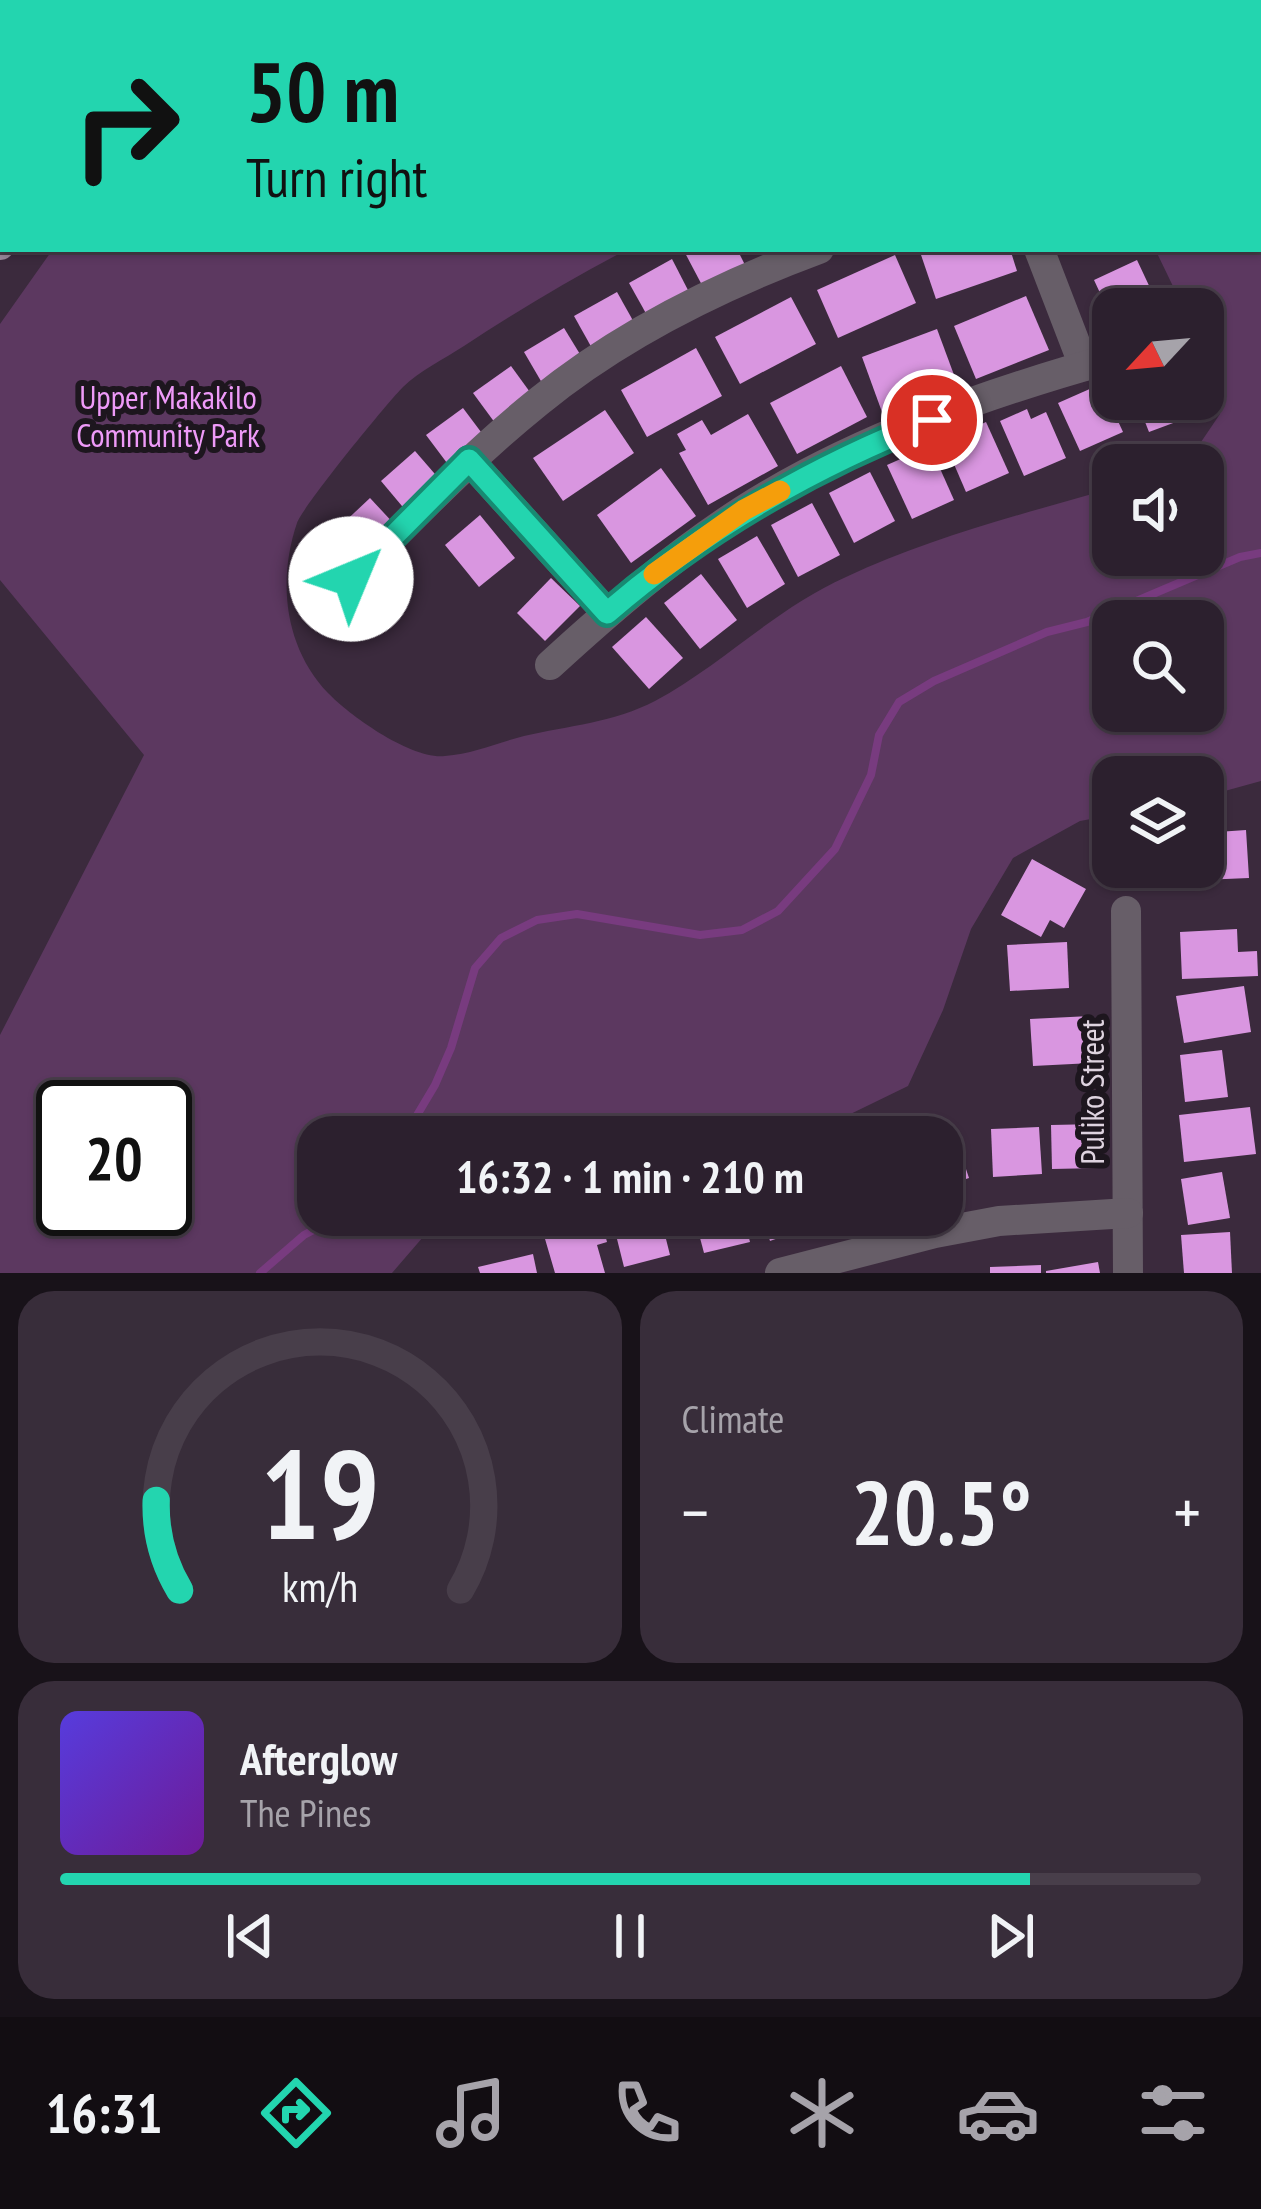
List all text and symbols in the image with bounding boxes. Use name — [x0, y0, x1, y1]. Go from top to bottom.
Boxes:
text: 50 m — [246, 36, 399, 145]
icon: right — [48, 48, 204, 204]
text: Turn right — [246, 142, 427, 212]
north arrow — [1092, 288, 1224, 420]
map controls — [1092, 288, 1224, 888]
pin — [881, 369, 983, 471]
park label: Upper Makakilo Community Park — [76, 375, 260, 456]
icon: arrive — [899, 387, 965, 453]
button: sound — [1092, 444, 1224, 576]
position arrow — [288, 516, 414, 642]
button: search — [1092, 600, 1224, 732]
button: layers — [1092, 756, 1224, 888]
street label: Puliko Street — [1070, 1019, 1113, 1165]
speed limit sign: 20 — [36, 1080, 192, 1236]
text: 16:32 · 1 min · 210 m — [456, 1147, 804, 1205]
text: Climate — [682, 1393, 784, 1444]
text: 19 — [260, 1412, 379, 1573]
text: 20.5° — [851, 1453, 1032, 1570]
text: − — [682, 1469, 709, 1554]
text: + — [1174, 1469, 1201, 1554]
text: km/h — [282, 1558, 358, 1614]
text: Afterglow — [240, 1729, 397, 1787]
text: The Pines — [240, 1787, 371, 1838]
icon: previous — [217, 1903, 283, 1969]
icon: pause — [597, 1903, 663, 1969]
icon: next — [978, 1903, 1044, 1969]
icon: directions — [254, 2071, 338, 2155]
icon: music — [429, 2071, 513, 2155]
icon: phone — [605, 2071, 689, 2155]
icon: climate — [780, 2071, 864, 2155]
icon: car — [956, 2071, 1040, 2155]
icon: filters — [1131, 2071, 1215, 2155]
text: 16:31 — [46, 2078, 163, 2148]

